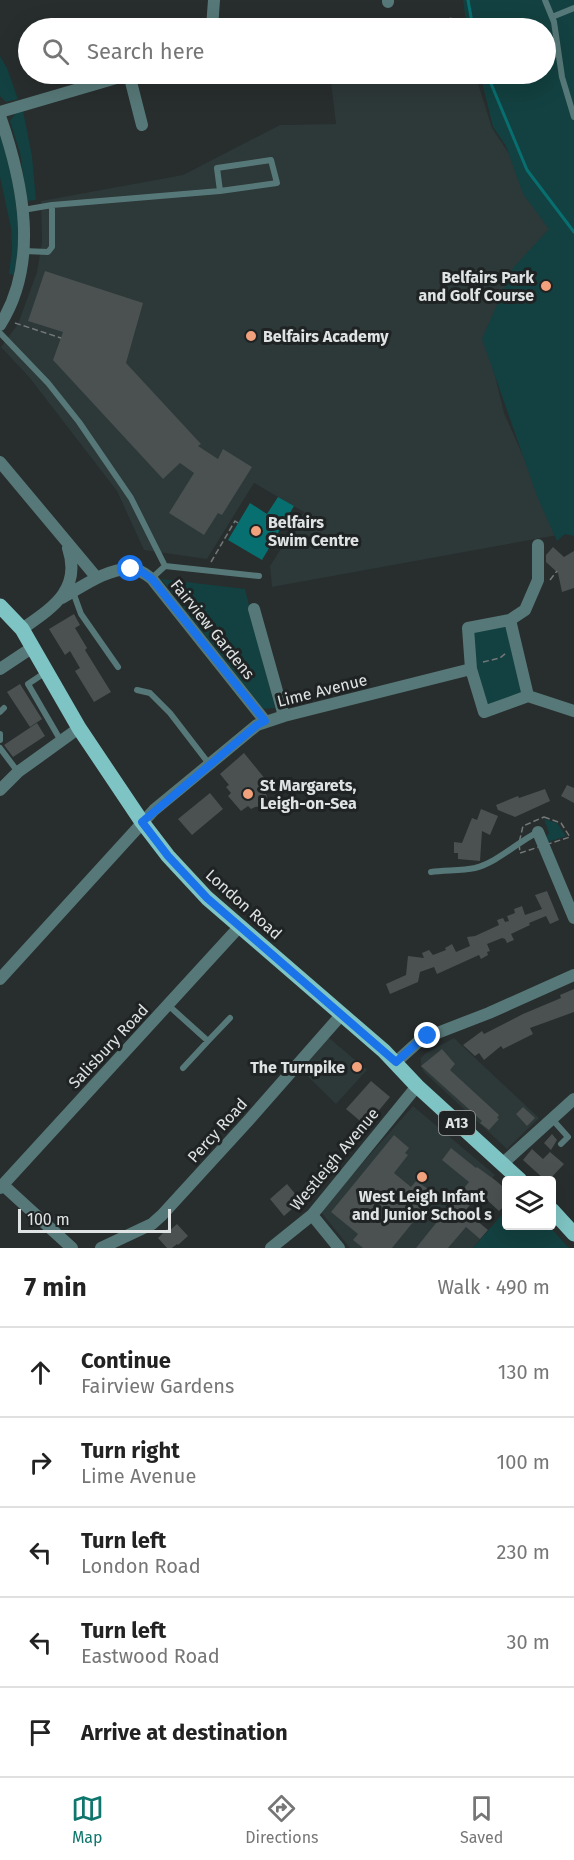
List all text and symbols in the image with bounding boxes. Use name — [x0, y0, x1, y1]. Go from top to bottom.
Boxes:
search box — [18, 18, 556, 84]
icon: search — [39, 35, 72, 68]
text: Search here — [87, 38, 205, 65]
place label: Belfairs Park and Golf Course — [419, 268, 534, 305]
marker: Belfairs Park and Golf Course — [539, 279, 553, 293]
place label: Belfairs Academy — [263, 327, 389, 346]
marker: Belfairs Academy — [244, 329, 258, 343]
place label: Belfairs Swim Centre — [268, 513, 359, 550]
marker: Belfairs Swim Centre — [249, 524, 263, 538]
route start — [117, 555, 143, 581]
street label: Fairview Gardens — [167, 576, 259, 683]
street label: Lime Avenue — [275, 670, 369, 711]
place label: St Margarets, Leigh-on-Sea — [260, 776, 357, 813]
marker: St Margarets, Leigh-on-Sea — [241, 787, 255, 801]
street label: London Road — [202, 865, 286, 943]
street label: Salisbury Road — [65, 1000, 152, 1092]
route end — [414, 1022, 440, 1048]
place label: The Turnpike — [250, 1058, 345, 1077]
marker: The Turnpike — [350, 1060, 364, 1074]
street label: Percy Road — [184, 1094, 251, 1166]
street label: Westleigh Avenue — [286, 1104, 383, 1214]
road number: A13 — [439, 1111, 475, 1135]
marker: West Leigh Infant and Junior School s — [415, 1170, 429, 1184]
map controls — [502, 1176, 556, 1230]
button: layers — [502, 1176, 556, 1230]
place label: West Leigh Infant and Junior School s — [352, 1187, 492, 1224]
scale bar — [18, 1206, 171, 1234]
text: 100 m — [27, 1210, 70, 1229]
text: 7 min — [24, 1272, 87, 1303]
text: Walk · 490 m — [438, 1275, 550, 1299]
text: Continue — [81, 1347, 171, 1374]
icon: ahead — [24, 1356, 57, 1389]
text: 130 m — [498, 1360, 550, 1384]
text: Fairview Gardens — [81, 1374, 234, 1398]
text: Turn right — [81, 1437, 180, 1464]
icon: right — [24, 1446, 57, 1479]
text: 100 m — [497, 1450, 550, 1474]
text: Lime Avenue — [81, 1464, 196, 1488]
text: Turn left — [81, 1527, 166, 1554]
icon: left — [24, 1536, 57, 1569]
text: 230 m — [497, 1540, 550, 1564]
text: London Road — [81, 1554, 201, 1578]
text: Turn left — [81, 1617, 166, 1644]
icon: left — [24, 1626, 57, 1659]
text: 30 m — [506, 1630, 550, 1654]
text: Eastwood Road — [81, 1644, 220, 1668]
icon: arrive — [24, 1716, 57, 1749]
text: Arrive at destination — [81, 1719, 288, 1746]
tab: Map — [71, 1792, 104, 1847]
tab: Directions — [245, 1792, 319, 1847]
tab: Saved — [460, 1792, 503, 1847]

